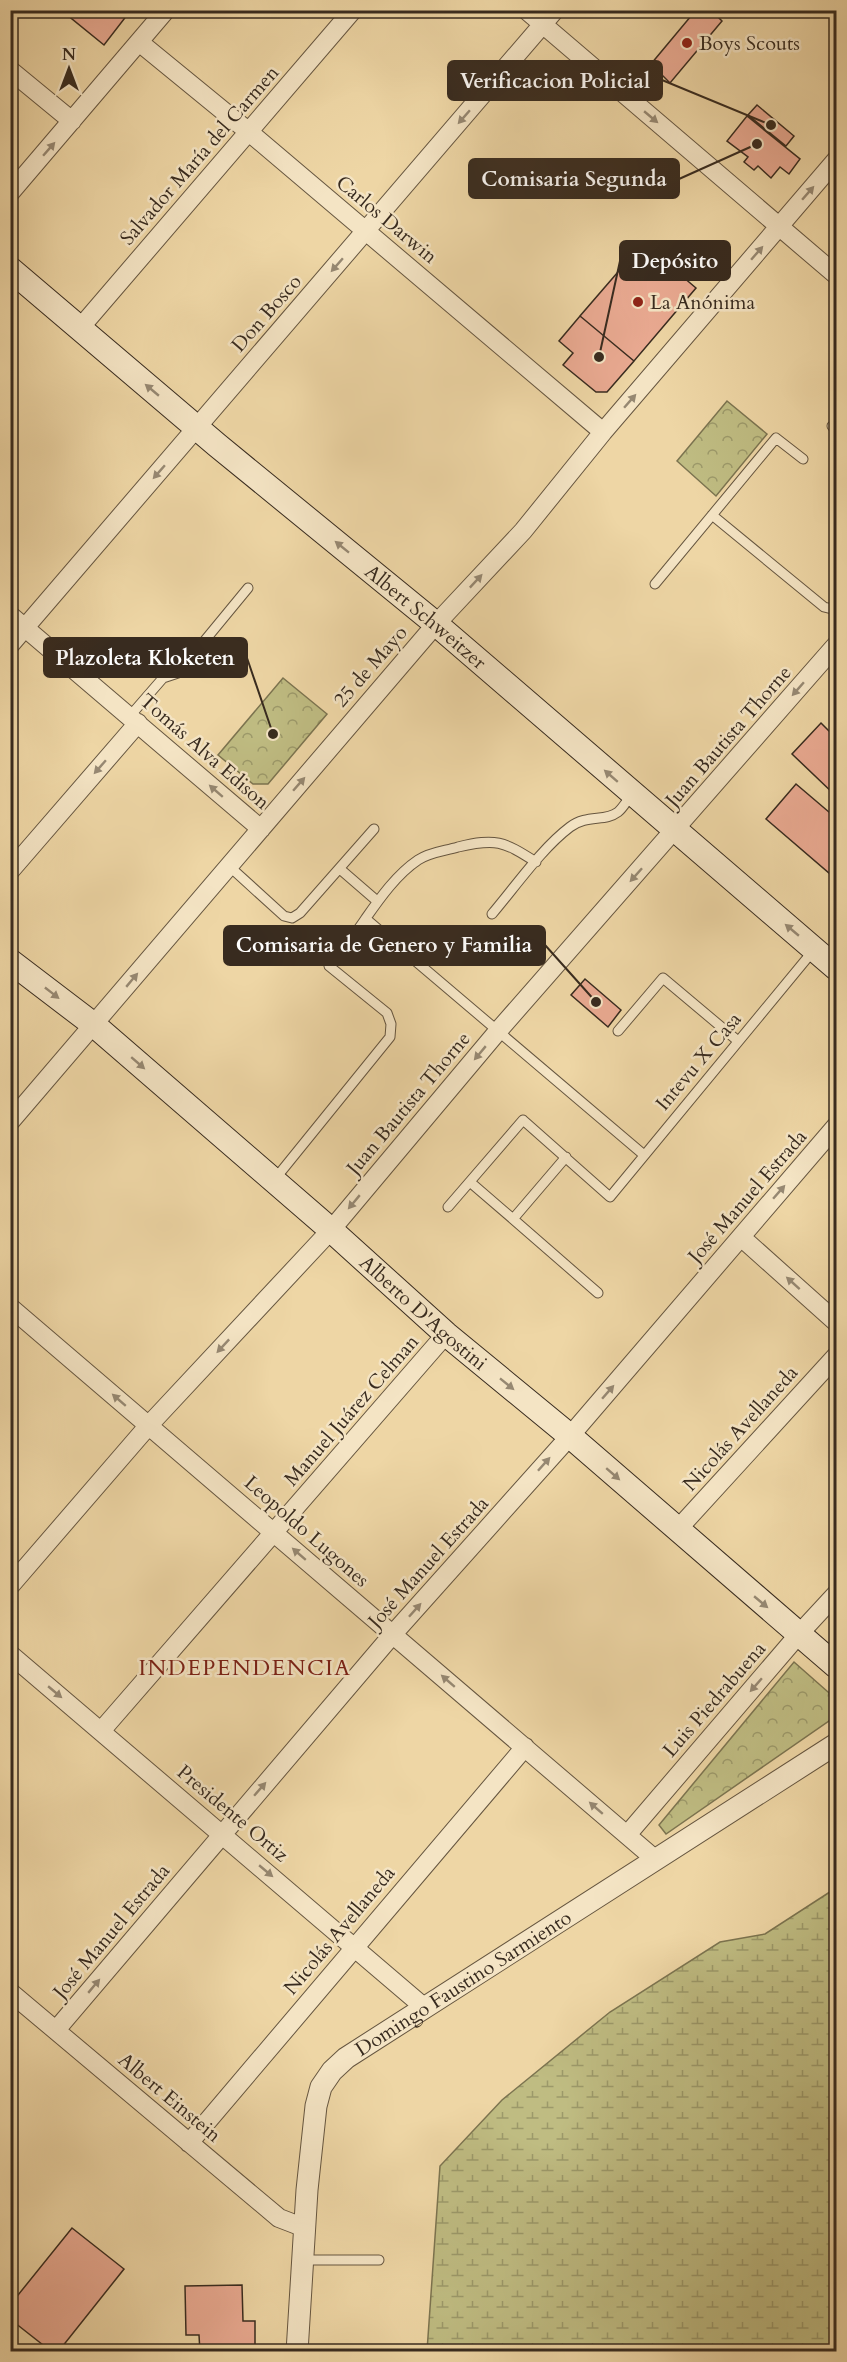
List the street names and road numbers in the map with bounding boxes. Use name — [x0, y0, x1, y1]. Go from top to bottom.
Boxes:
street label: Salvador María del Carmen — [114, 59, 285, 251]
street label: Carlos Darwin — [330, 169, 443, 270]
street label: Don Bosco — [225, 269, 308, 358]
street label: Albert Schweitzer — [359, 558, 493, 676]
street label: 25 de Mayo — [327, 620, 413, 713]
street label: Juan Bautista Thorne — [657, 660, 797, 815]
street label: Tomás Alva Edison — [134, 687, 276, 816]
street label: Intevu X Casa — [649, 1006, 748, 1116]
street label: Juan Bautista Thorne — [338, 1026, 476, 1183]
street label: José Manuel Estrada — [680, 1124, 813, 1271]
street label: Alberto D'Agostini — [354, 1249, 493, 1377]
street label: Manuel Juárez Celman — [278, 1328, 425, 1492]
street label: Nicolás Avellaneda — [677, 1359, 804, 1497]
street label: Leopoldo Lugones — [238, 1469, 375, 1593]
street label: José Manuel Estrada — [360, 1490, 495, 1636]
street label: Luis Piedrabuena — [657, 1636, 772, 1763]
street label: Presidente Ortiz — [171, 1759, 294, 1868]
street label: José Manuel Estrada — [45, 1858, 176, 2007]
street label: Nicolás Avellaneda — [277, 1860, 402, 2000]
street label: Domingo Faustino Sarmiento — [350, 1904, 577, 2063]
street label: Albert Einstein — [113, 2046, 227, 2149]

